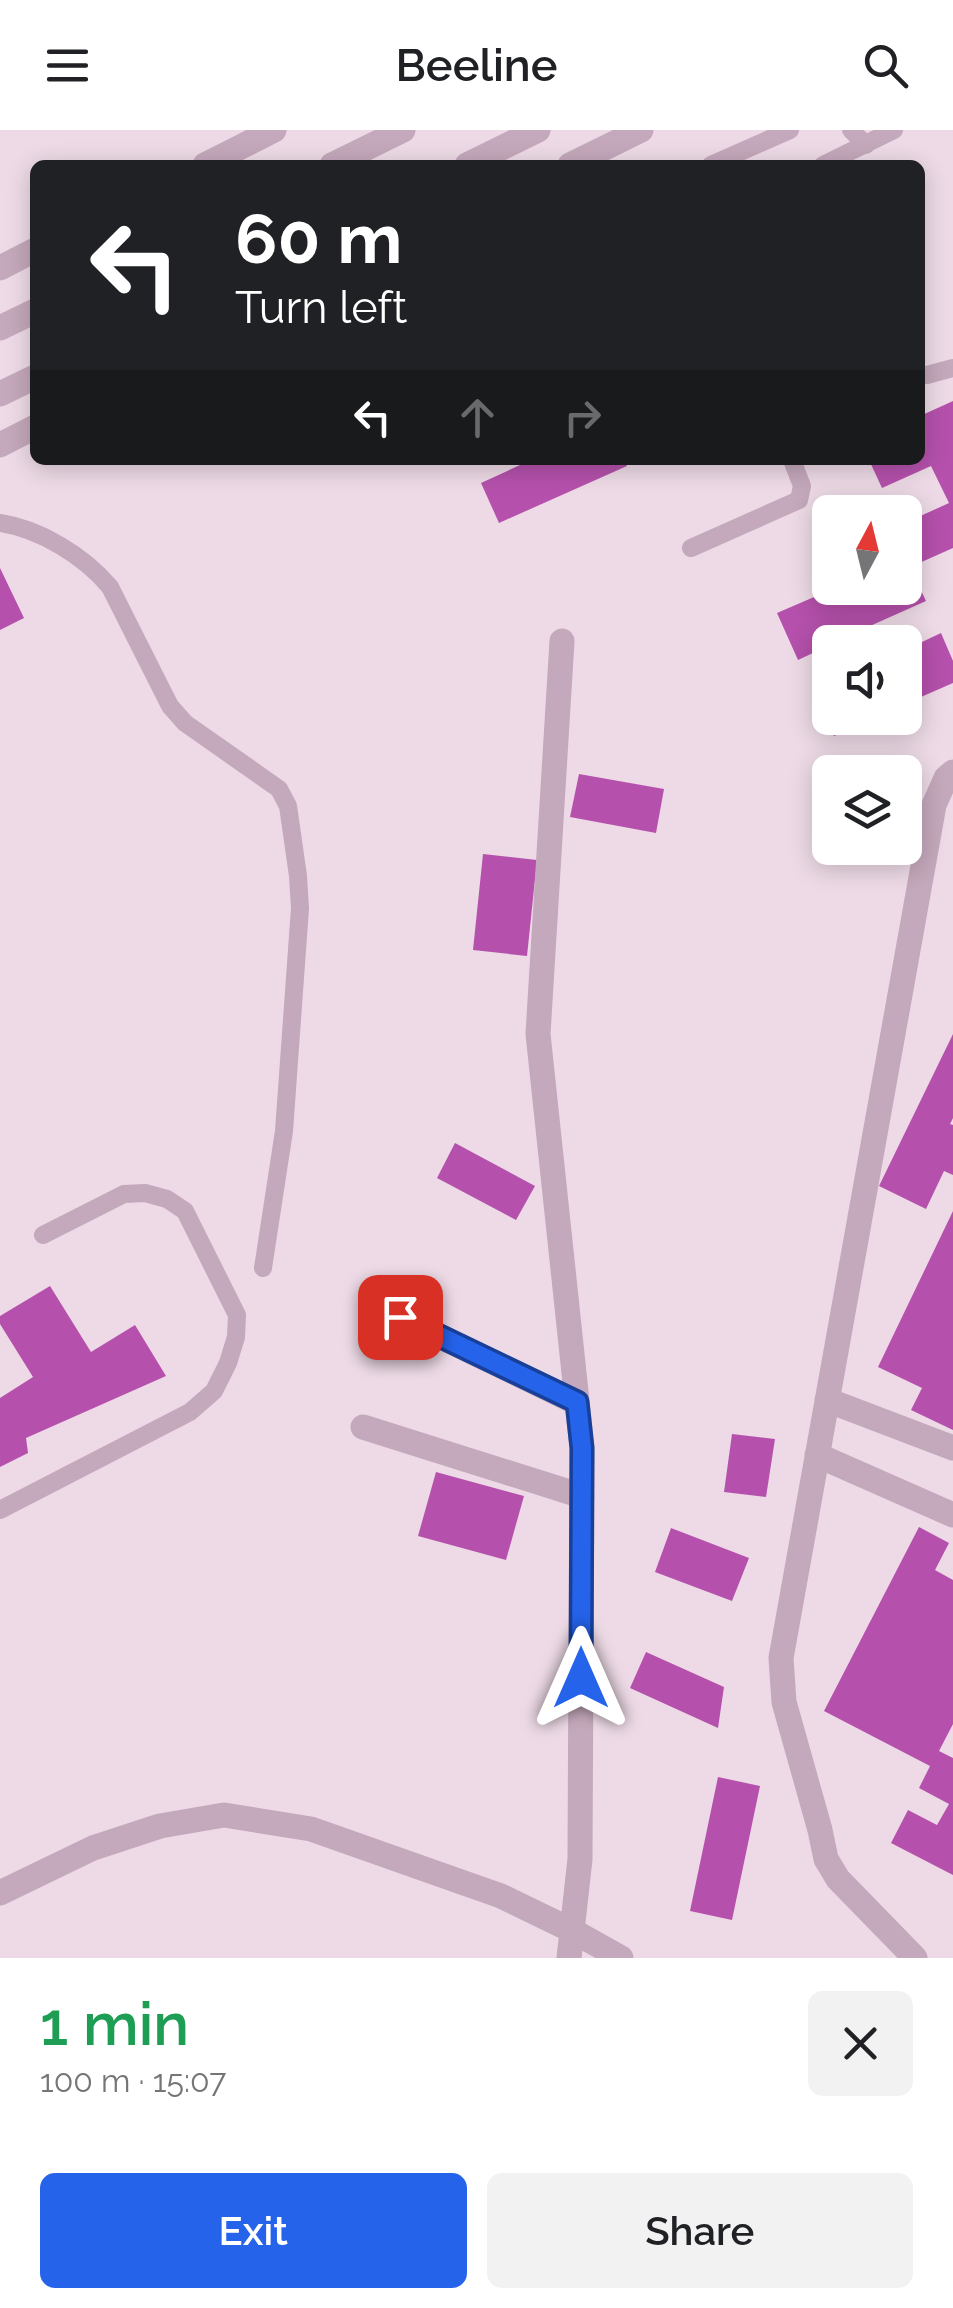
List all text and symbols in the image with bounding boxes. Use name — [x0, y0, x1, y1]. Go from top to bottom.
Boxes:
icon: menu — [40, 38, 95, 93]
icon: search — [858, 38, 913, 93]
text: Beeline — [395, 39, 558, 92]
text: 60 m — [235, 197, 402, 279]
icon: left — [70, 200, 200, 330]
text: Turn left — [235, 281, 407, 334]
icon: left — [345, 390, 400, 445]
icon: ahead — [450, 390, 505, 445]
icon: right — [555, 390, 610, 445]
north arrow — [812, 495, 922, 605]
map controls — [812, 495, 922, 865]
button: sound — [812, 625, 922, 735]
button: layers — [812, 755, 922, 865]
pin — [358, 1275, 443, 1360]
icon: arrive — [373, 1290, 428, 1345]
position arrow — [529, 1626, 633, 1730]
text: 1 min — [40, 1989, 189, 2059]
button: close — [808, 1991, 913, 2096]
text: 100 m · 15:07 — [40, 2062, 226, 2099]
button: Exit — [40, 2173, 467, 2288]
button: Share — [487, 2173, 913, 2288]

